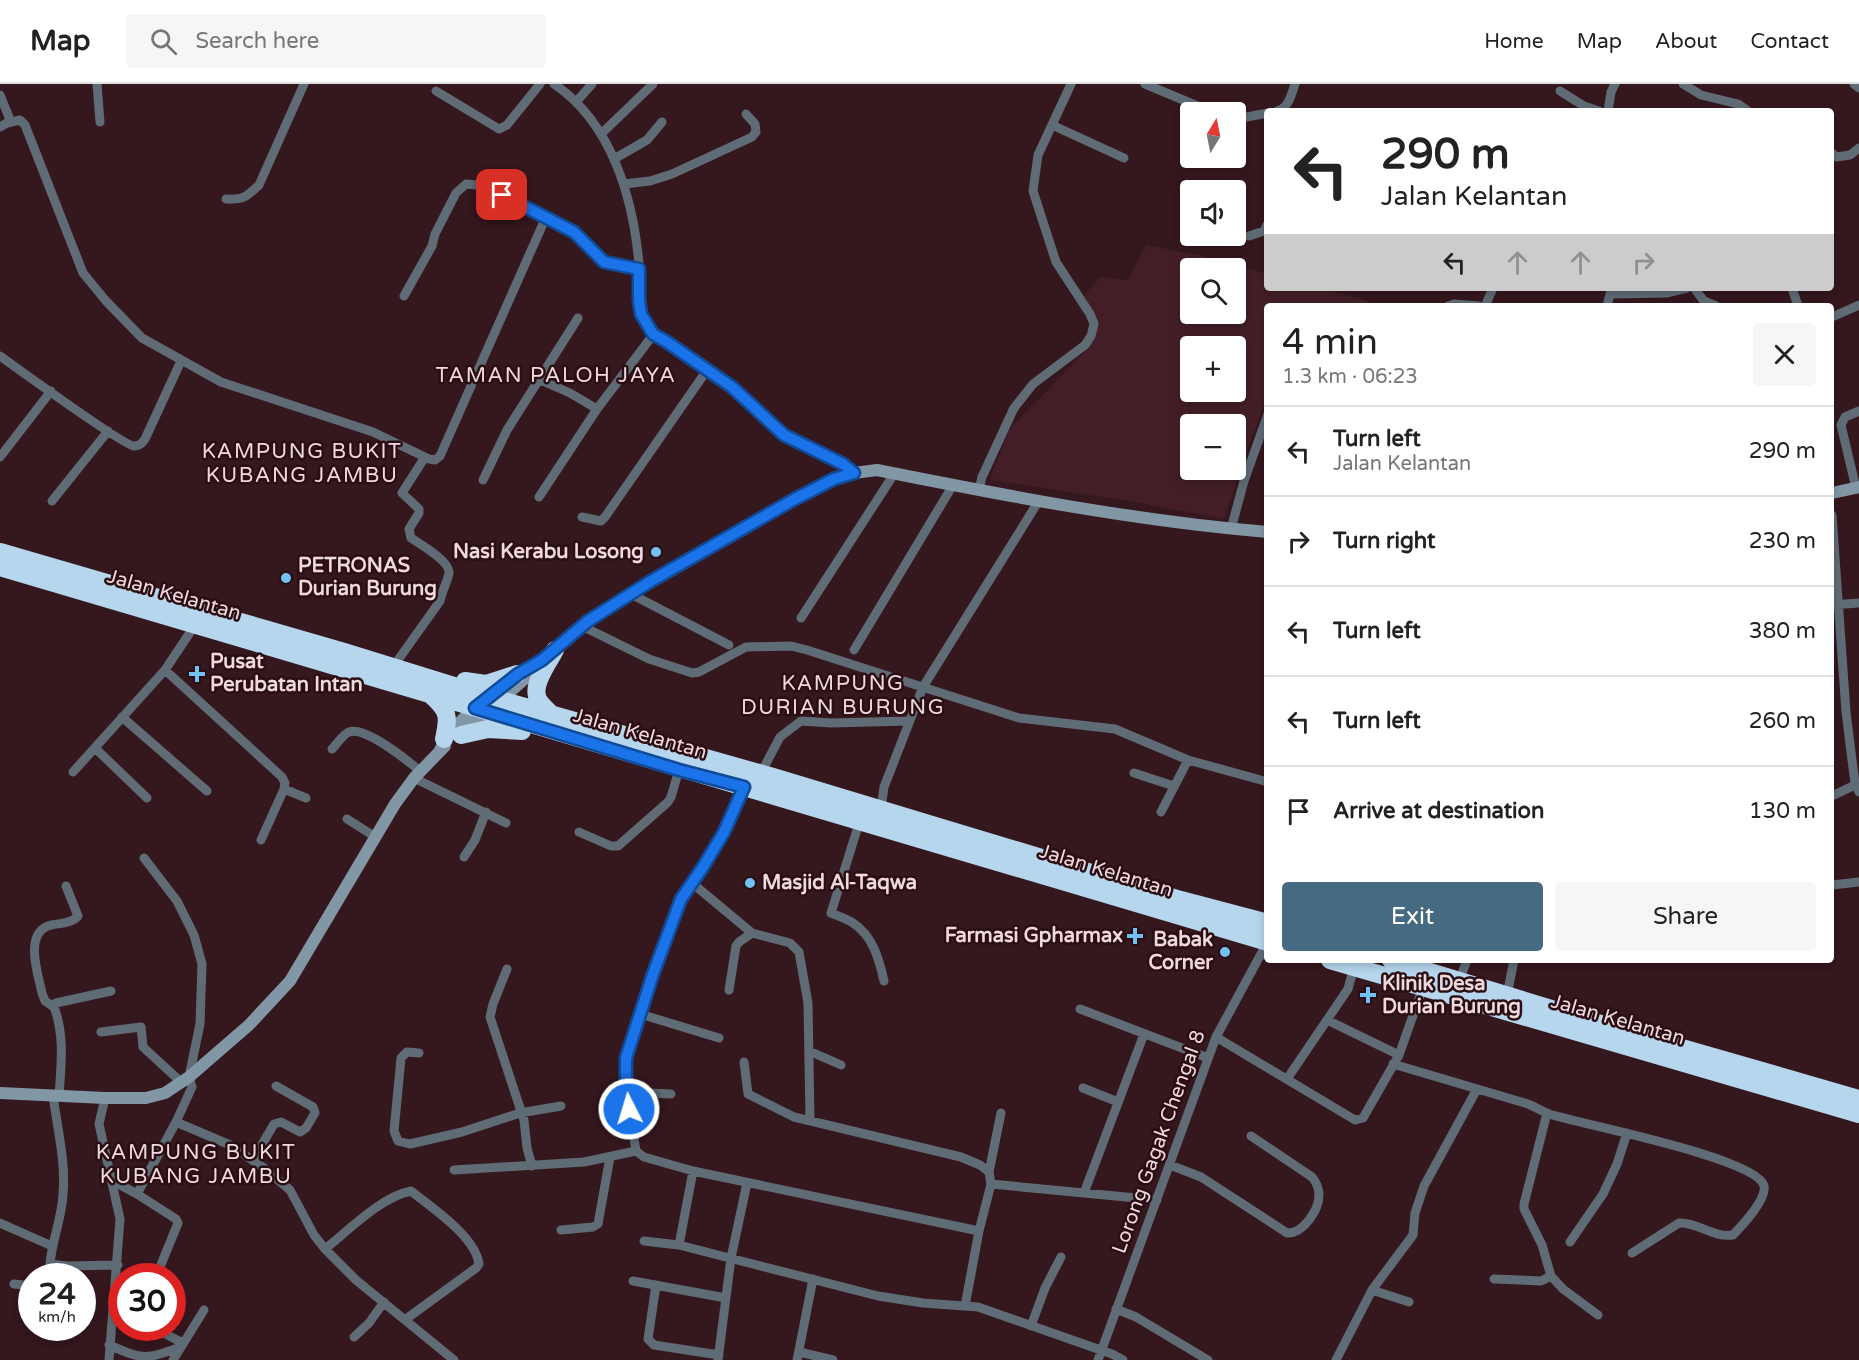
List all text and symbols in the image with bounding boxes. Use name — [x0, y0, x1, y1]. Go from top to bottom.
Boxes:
search box — [126, 14, 546, 68]
text: Map — [30, 24, 90, 58]
icon: search — [147, 25, 180, 58]
text: Search here — [195, 28, 319, 54]
text: Home — [1484, 29, 1544, 54]
text: Map — [1577, 29, 1622, 54]
text: About — [1655, 29, 1717, 54]
text: Contact — [1750, 29, 1829, 54]
north arrow — [1180, 102, 1246, 168]
map controls — [1180, 102, 1246, 480]
text: 290 m — [1381, 129, 1510, 180]
icon: left — [1282, 132, 1360, 210]
pin — [476, 169, 527, 220]
icon: arrive — [485, 178, 518, 211]
button: sound — [1180, 180, 1246, 246]
text: Jalan Kelantan — [1381, 180, 1567, 213]
icon: left — [1438, 246, 1471, 279]
icon: ahead — [1501, 246, 1534, 279]
icon: ahead — [1564, 246, 1597, 279]
icon: right — [1627, 246, 1660, 279]
button: search — [1180, 258, 1246, 324]
text: 4 min — [1282, 321, 1378, 364]
button: close — [1753, 323, 1816, 386]
button: + — [1180, 336, 1246, 402]
district label: TAMAN PALOH JAYA — [436, 363, 676, 388]
text: 1.3 km · 06:23 — [1282, 365, 1418, 389]
button: − — [1180, 414, 1246, 480]
text: Turn left — [1333, 426, 1421, 452]
icon: left — [1282, 435, 1315, 468]
text: 290 m — [1749, 438, 1816, 464]
district label: KAMPUNG BUKIT KUBANG JAMBU — [202, 439, 402, 488]
text: Jalan Kelantan — [1333, 452, 1471, 476]
icon: right — [1282, 525, 1315, 558]
text: Turn right — [1333, 528, 1435, 554]
text: 230 m — [1749, 528, 1816, 554]
place label: Nasi Kerabu Losong — [453, 540, 644, 564]
marker: Nasi Kerabu Losong — [649, 545, 663, 559]
place label: PETRONAS Durian Burung — [298, 554, 437, 601]
street label: Jalan Kelantan — [104, 564, 244, 626]
marker: PETRONAS Durian Burung — [279, 571, 293, 585]
icon: left — [1282, 615, 1315, 648]
text: Turn left — [1333, 618, 1421, 644]
text: 380 m — [1749, 618, 1816, 644]
place label: Pusat Perubatan Intan — [210, 650, 363, 697]
marker: Pusat Perubatan Intan — [188, 665, 206, 683]
district label: KAMPUNG DURIAN BURUNG — [741, 671, 945, 720]
street label: Jalan Kelantan — [570, 703, 710, 765]
icon: left — [1282, 705, 1315, 738]
text: Turn left — [1333, 708, 1421, 734]
text: 260 m — [1749, 708, 1816, 734]
icon: arrive — [1282, 795, 1315, 828]
text: Arrive at destination — [1333, 798, 1544, 824]
text: 130 m — [1749, 798, 1816, 824]
street label: Jalan Kelantan — [1036, 839, 1176, 903]
place label: Masjid Al-Taqwa — [762, 871, 917, 895]
marker: Masjid Al-Taqwa — [743, 876, 757, 890]
button: Exit — [1282, 882, 1543, 951]
button: Share — [1555, 882, 1816, 951]
place label: Farmasi Gpharmax — [945, 924, 1123, 948]
place label: Babak Corner — [1148, 928, 1213, 975]
marker: Farmasi Gpharmax — [1128, 929, 1142, 943]
marker: Babak Corner — [1218, 945, 1232, 959]
place label: Klinik Desa Durian Burung — [1382, 972, 1521, 1019]
marker: Klinik Desa Durian Burung — [1359, 986, 1377, 1004]
street label: Jalan Kelantan — [1548, 989, 1688, 1051]
street label: Lorong Gagak Chengal 8 — [1107, 1027, 1211, 1257]
position arrow — [597, 1077, 661, 1141]
district label: KAMPUNG BUKIT KUBANG JAMBU — [96, 1140, 296, 1189]
speed limit sign: 30 — [108, 1263, 186, 1341]
text: 24 — [38, 1276, 76, 1313]
text: km/h — [38, 1308, 76, 1326]

